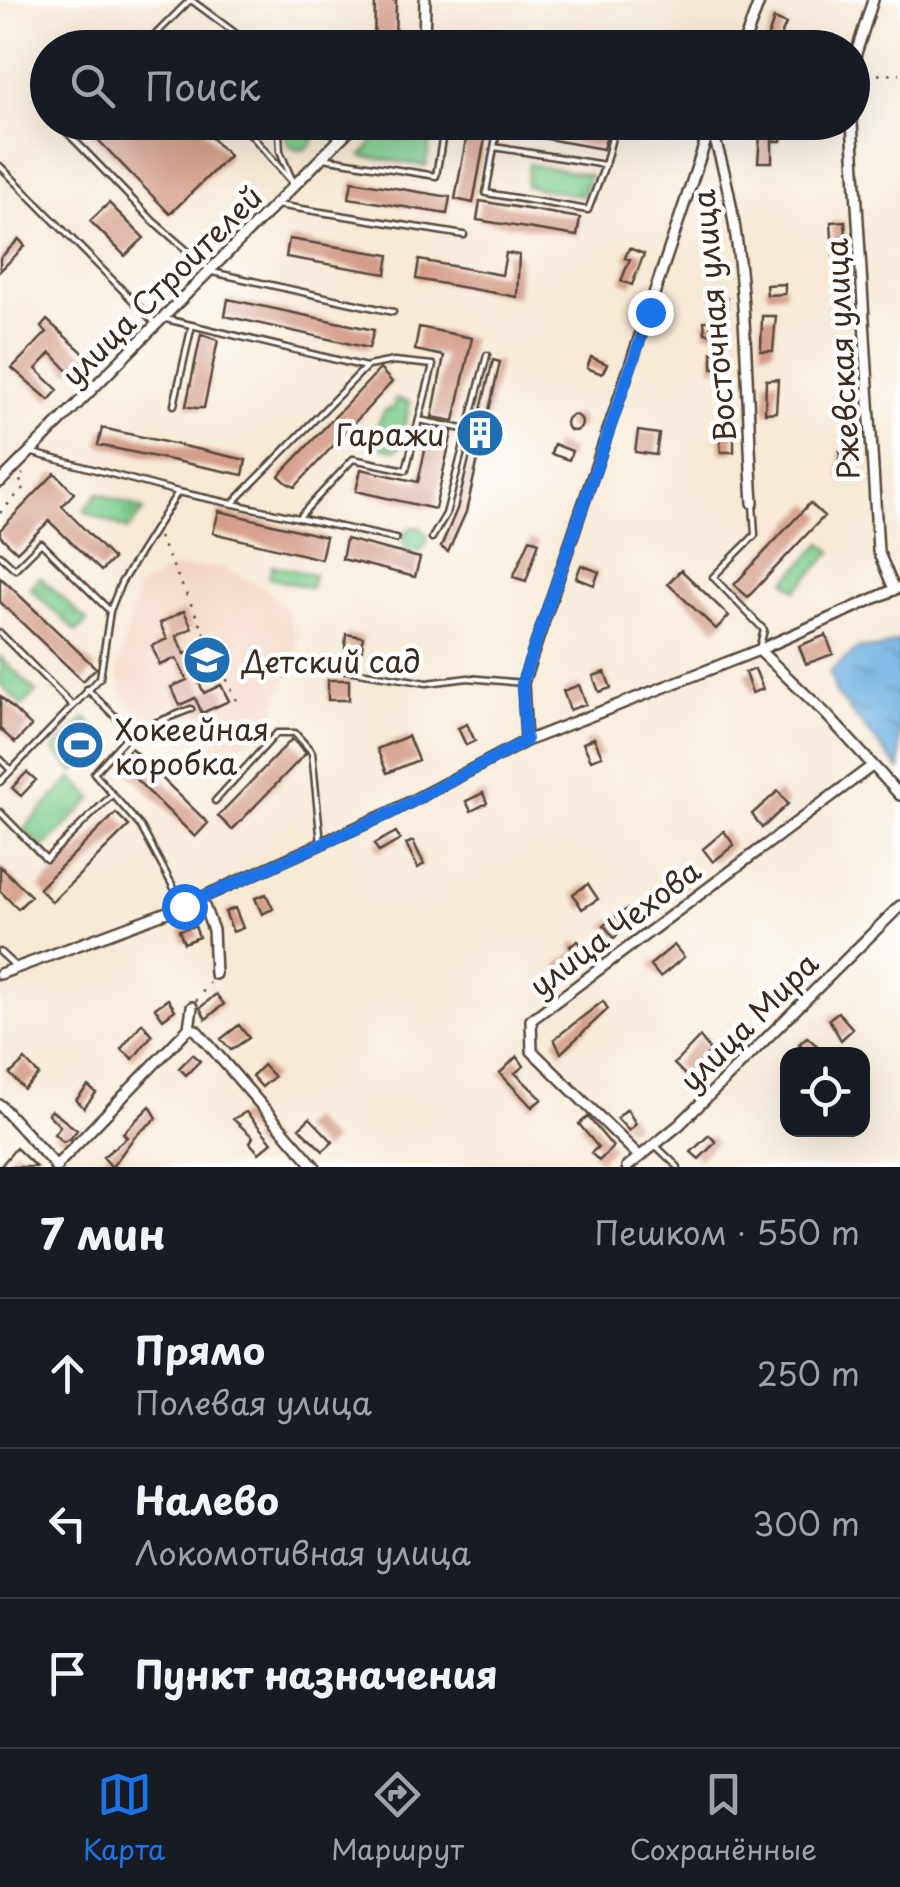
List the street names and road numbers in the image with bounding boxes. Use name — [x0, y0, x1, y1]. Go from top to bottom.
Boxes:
street label: улица Строителей — [50, 174, 272, 396]
street label: Восточная улица — [680, 188, 746, 444]
street label: Ржевская улица — [812, 237, 870, 481]
street label: улица Чехова — [519, 847, 709, 1006]
street label: улица Мира — [668, 941, 828, 1101]

